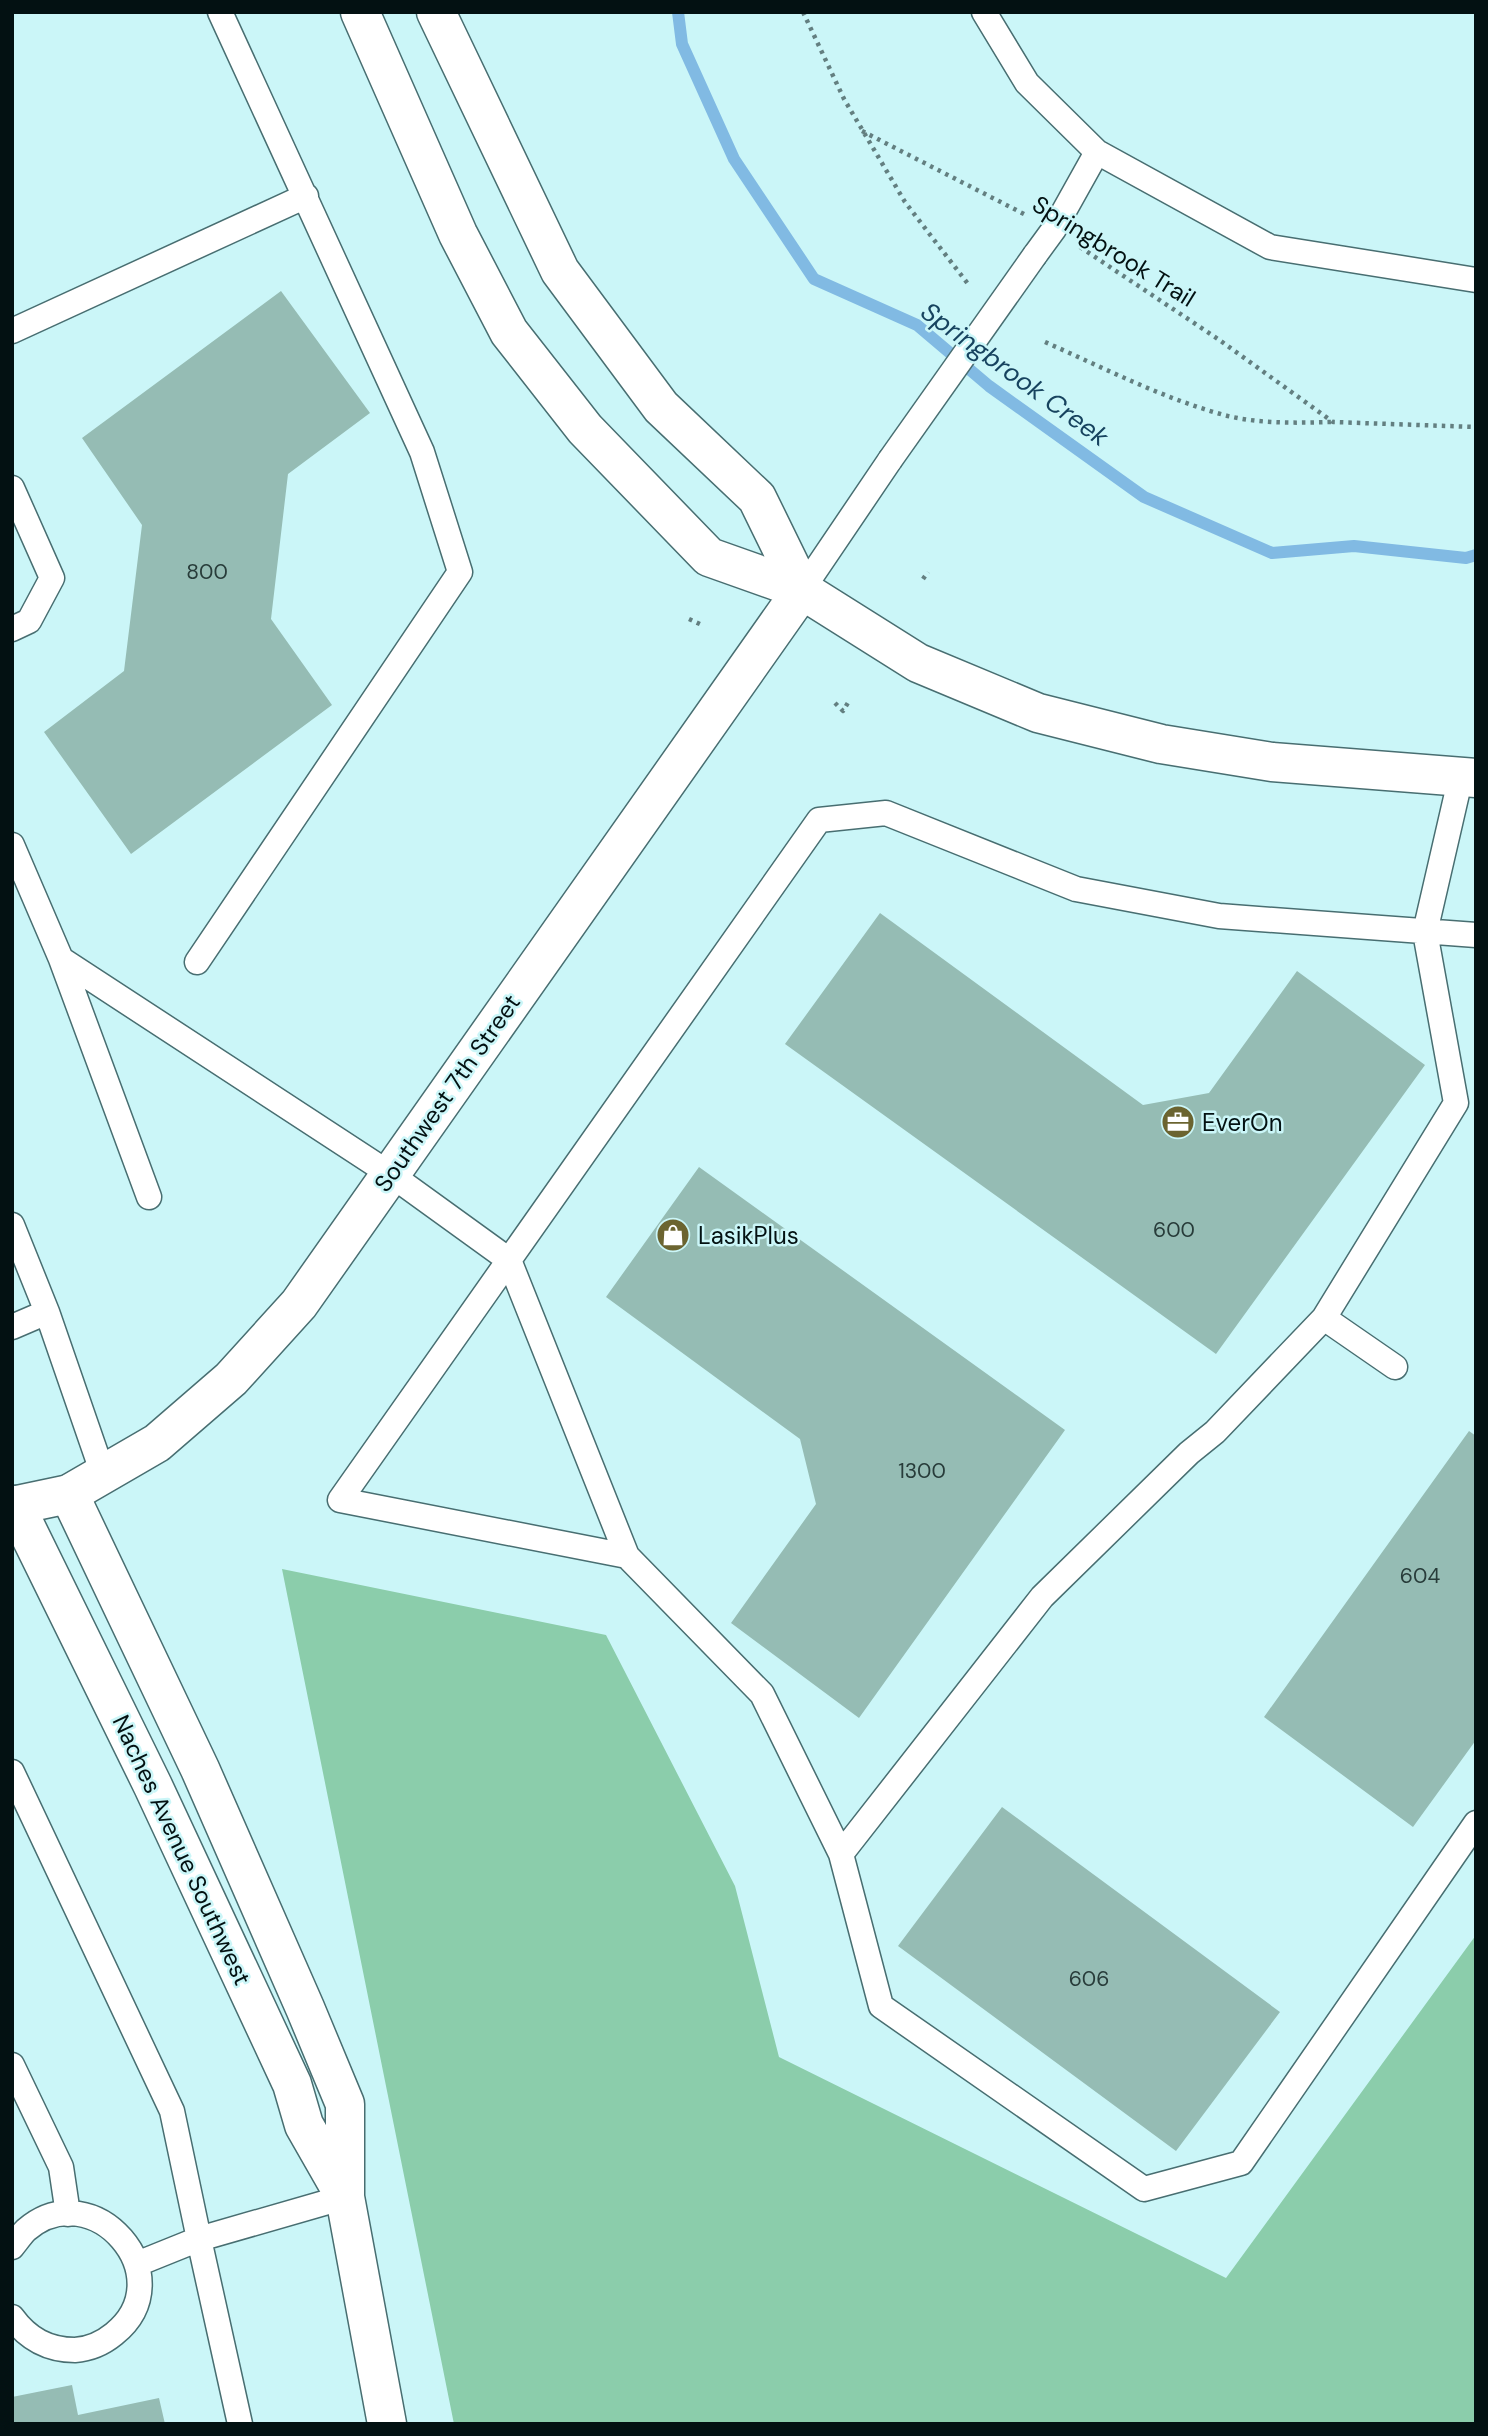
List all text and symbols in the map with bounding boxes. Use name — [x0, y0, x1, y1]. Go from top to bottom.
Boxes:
street label: Springbrook Trail — [1027, 188, 1201, 314]
water label: Springbrook Creek — [914, 294, 1116, 454]
house number: 800 — [186, 558, 228, 586]
street label: Southwest 7th Street — [367, 988, 527, 1198]
office icon: EverOn — [1159, 1103, 1197, 1141]
place label: EverOn — [1202, 1107, 1282, 1138]
shop icon: LasikPlus — [654, 1216, 692, 1254]
house number: 600 — [1153, 1216, 1195, 1244]
place label: LasikPlus — [698, 1220, 799, 1251]
house number: 1300 — [898, 1457, 946, 1485]
house number: 604 — [1400, 1562, 1440, 1590]
street label: Naches Avenue Southwest — [106, 1710, 258, 1990]
house number: 606 — [1069, 1965, 1109, 1993]

